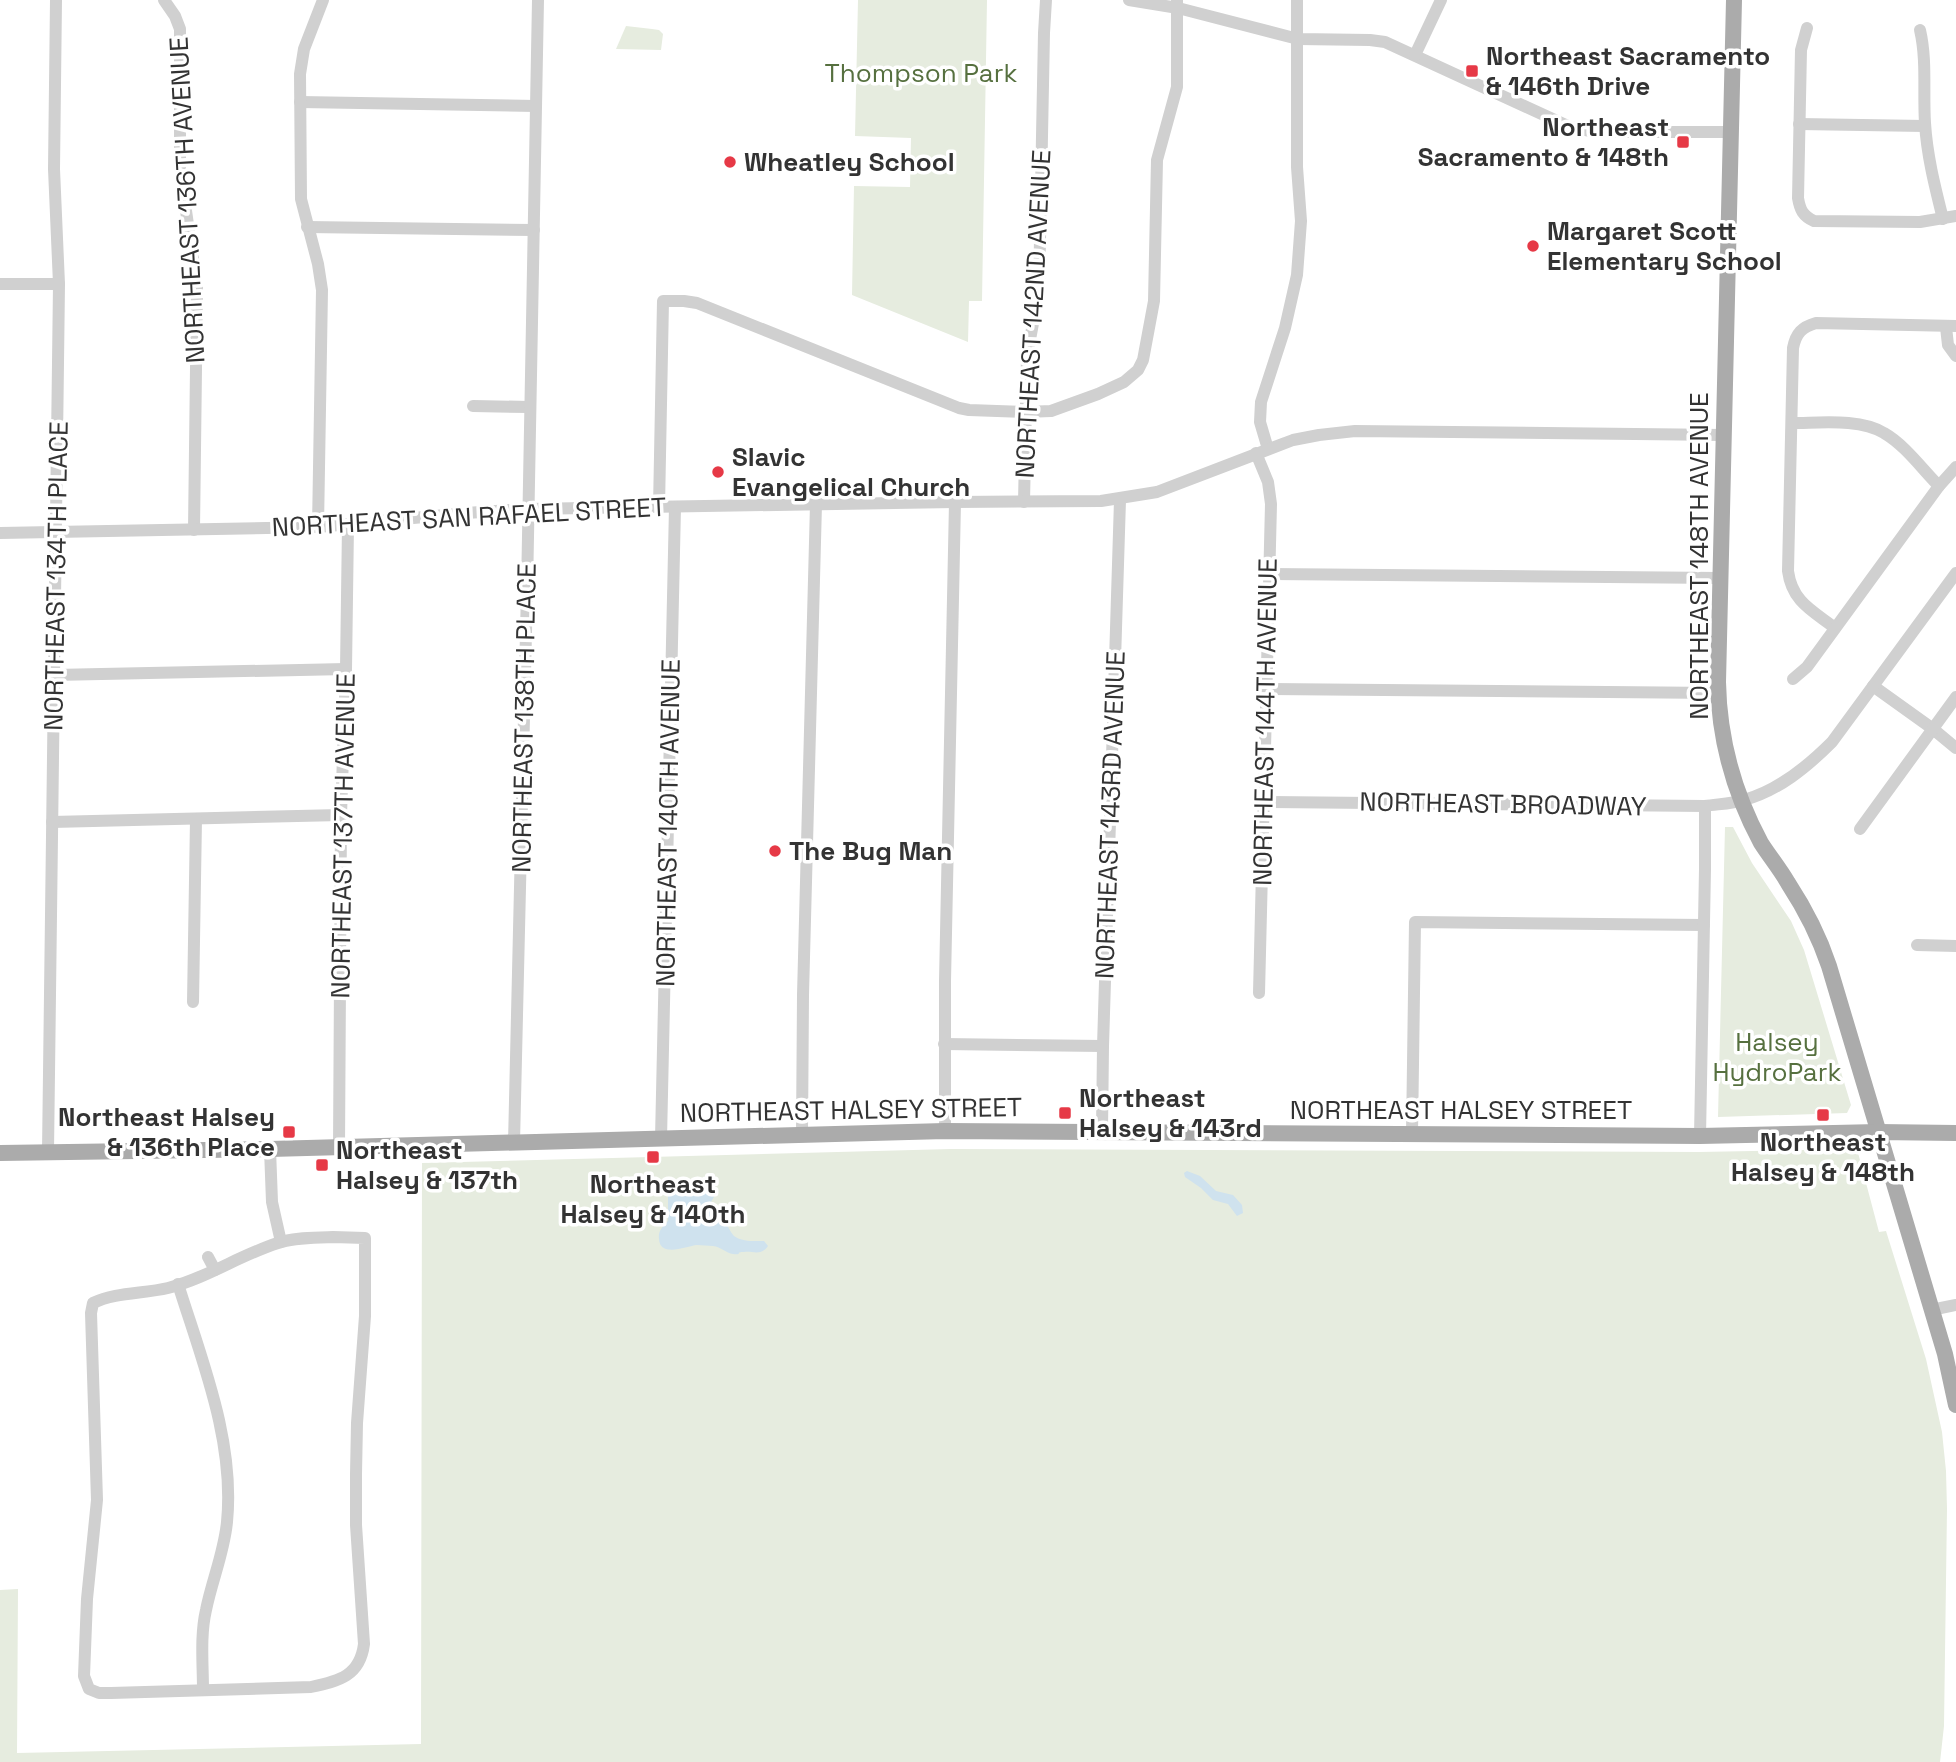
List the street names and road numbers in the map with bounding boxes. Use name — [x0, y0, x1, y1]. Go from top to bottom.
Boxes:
street label: NORTHEAST 136TH AVENUE — [161, 36, 213, 364]
street label: NORTHEAST 142ND AVENUE — [1007, 149, 1059, 479]
street label: NORTHEAST 148TH AVENUE — [1682, 392, 1716, 720]
street label: NORTHEAST 134TH PLACE — [36, 421, 76, 731]
street label: NORTHEAST SAN RAFAEL STREET — [271, 490, 667, 544]
street label: NORTHEAST 144TH AVENUE — [1245, 558, 1285, 886]
street label: NORTHEAST 138TH PLACE — [504, 563, 544, 873]
street label: NORTHEAST 143RD AVENUE — [1087, 650, 1133, 980]
street label: NORTHEAST 140TH AVENUE — [648, 659, 688, 987]
street label: NORTHEAST 137TH AVENUE — [323, 673, 363, 999]
street label: NORTHEAST BROADWAY — [1359, 784, 1647, 824]
street label: NORTHEAST HALSEY STREET — [680, 1090, 1022, 1130]
street label: NORTHEAST HALSEY STREET — [1290, 1093, 1632, 1127]

